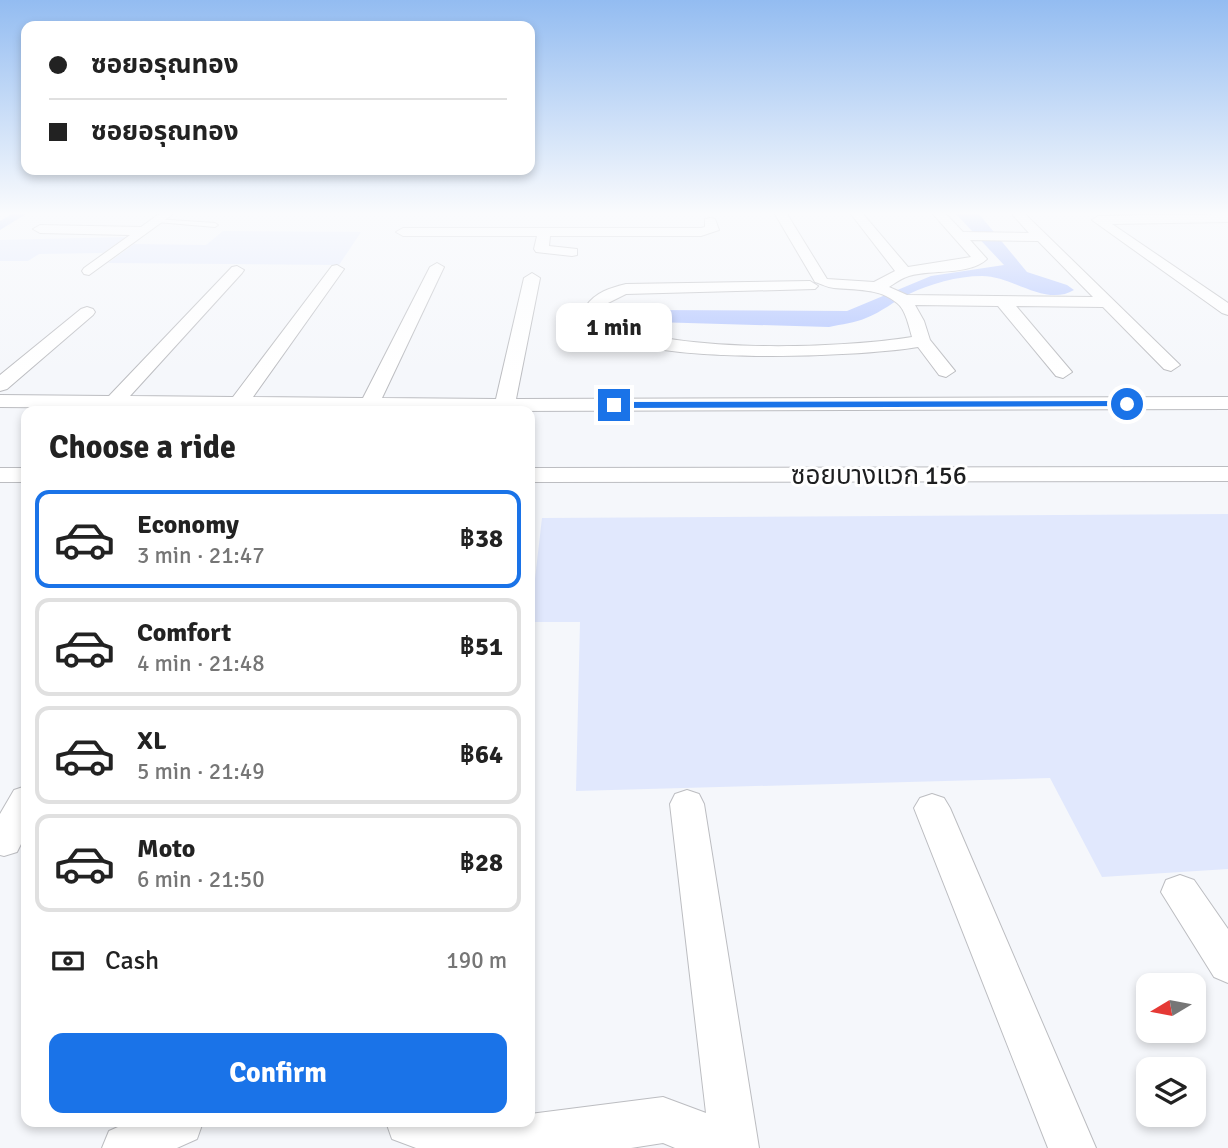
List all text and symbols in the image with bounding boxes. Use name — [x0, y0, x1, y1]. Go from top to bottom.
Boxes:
text: ซอยอรุณทอง — [91, 49, 239, 81]
text: ซอยอรุณทอง — [91, 116, 239, 148]
callout: 1 min — [556, 304, 672, 352]
text: 1 min — [586, 313, 642, 342]
route start — [1111, 388, 1143, 420]
route end — [598, 389, 630, 421]
text: Choose a ride — [49, 428, 236, 467]
street label: ซอยบางแวก 156 — [791, 460, 967, 492]
icon: car — [53, 508, 116, 571]
text: Economy — [137, 509, 239, 541]
text: ฿38 — [460, 523, 503, 555]
text: 3 min · 21:47 — [137, 541, 265, 570]
icon: car — [53, 616, 116, 679]
text: Comfort — [137, 617, 231, 649]
text: ฿51 — [460, 631, 503, 663]
text: 4 min · 21:48 — [137, 649, 265, 678]
icon: car — [53, 724, 116, 787]
text: XL — [137, 725, 167, 757]
text: ฿64 — [460, 739, 503, 771]
text: 5 min · 21:49 — [137, 757, 265, 786]
icon: car — [53, 832, 116, 895]
text: Moto — [137, 833, 195, 865]
text: ฿28 — [460, 847, 503, 879]
text: 6 min · 21:50 — [137, 865, 265, 894]
icon: cash — [49, 942, 87, 980]
text: Cash — [105, 945, 159, 977]
text: 190 m — [446, 946, 507, 975]
north arrow — [1136, 973, 1206, 1043]
map controls — [1136, 973, 1206, 1127]
button: Confirm — [49, 1033, 507, 1113]
button: layers — [1136, 1057, 1206, 1127]

